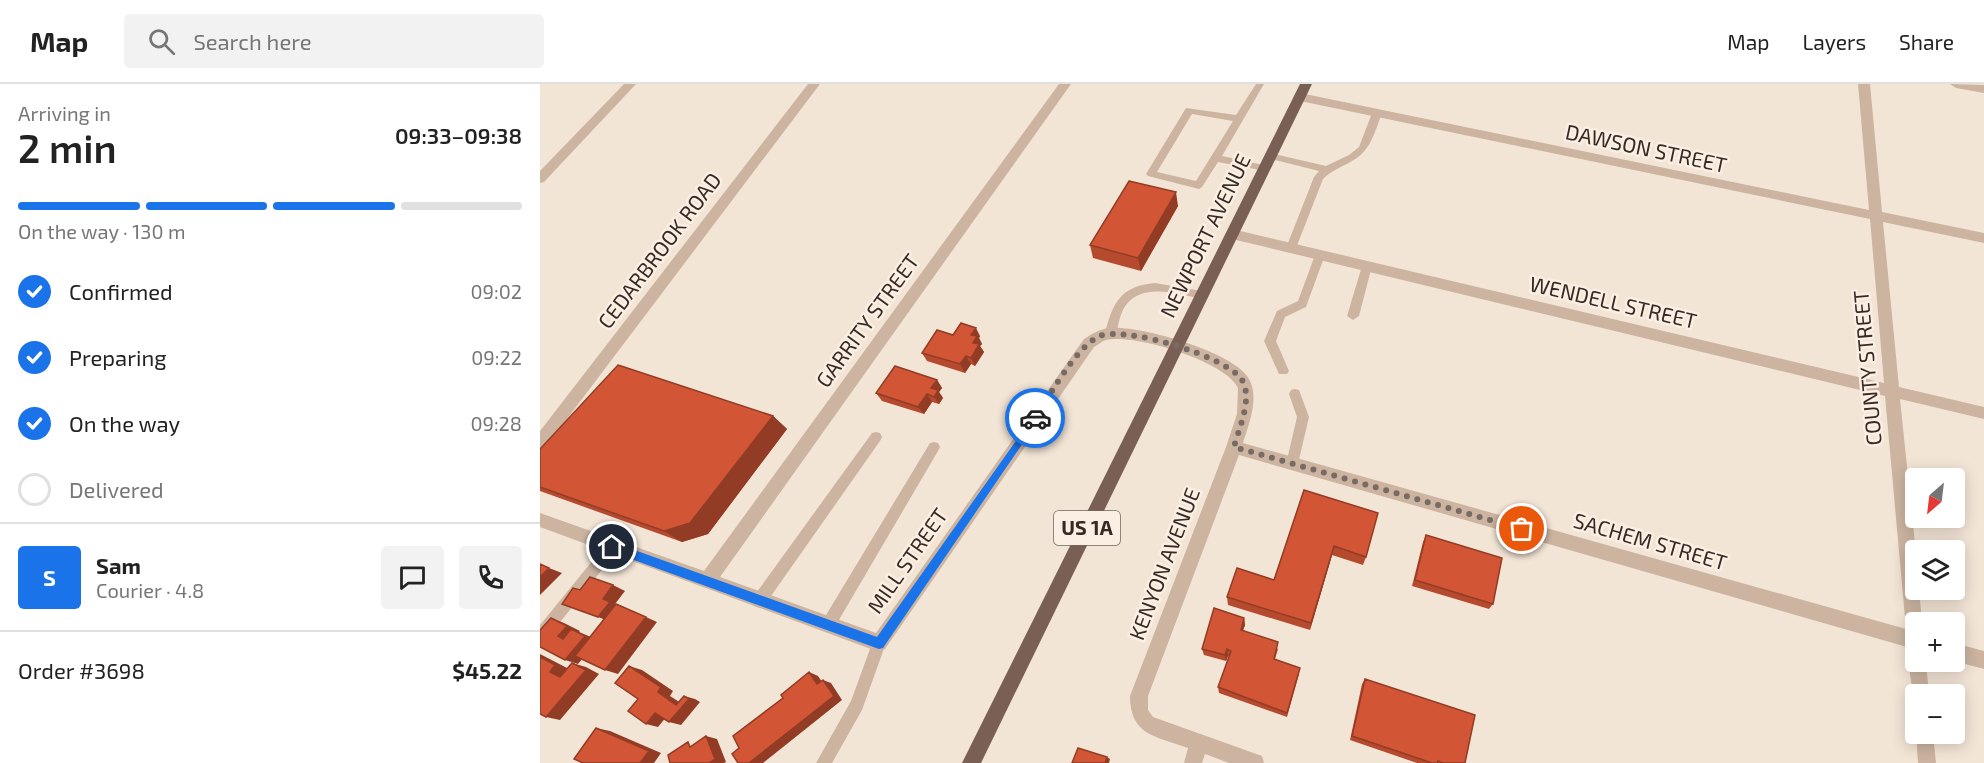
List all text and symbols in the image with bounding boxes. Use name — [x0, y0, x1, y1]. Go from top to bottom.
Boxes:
search box — [124, 14, 544, 68]
text: Map — [30, 24, 88, 58]
icon: search — [145, 25, 178, 58]
text: Search here — [193, 28, 312, 54]
text: Map — [1727, 29, 1769, 54]
text: Layers — [1802, 29, 1866, 54]
text: Share — [1899, 29, 1954, 54]
text: Arriving in — [18, 101, 111, 125]
street label: DAWSON STREET — [1563, 118, 1729, 177]
text: 09:33–09:38 — [395, 122, 522, 148]
text: 2 min — [18, 124, 117, 171]
street label: NEWPORT AVENUE — [1154, 149, 1255, 321]
street label: CEDARBROOK ROAD — [592, 167, 726, 333]
text: On the way · 130 m — [18, 219, 185, 243]
street label: GARRITY STREET — [810, 249, 924, 392]
street label: WENDELL STREET — [1527, 270, 1699, 333]
icon: check — [18, 275, 51, 308]
text: Confirmed — [69, 278, 173, 304]
text: 09:02 — [470, 279, 522, 303]
street label: COUNTY STREET — [1847, 290, 1886, 447]
icon: check — [18, 341, 51, 374]
text: Preparing — [69, 344, 167, 370]
text: 09:22 — [471, 345, 522, 369]
courier — [1005, 388, 1065, 448]
icon: car — [1019, 402, 1052, 435]
icon: check — [18, 407, 51, 440]
text: On the way — [69, 410, 180, 436]
text: 09:28 — [470, 411, 522, 435]
north arrow — [1905, 468, 1965, 528]
map controls — [1905, 468, 1965, 744]
text: Delivered — [69, 476, 164, 502]
street label: KENYON AVENUE — [1123, 484, 1204, 643]
street label: MILL STREET — [861, 503, 952, 617]
pin — [1496, 503, 1547, 554]
street label: SACHEM STREET — [1571, 507, 1730, 574]
road number: US 1A — [1054, 511, 1120, 545]
icon: bag — [1505, 512, 1538, 545]
pin — [586, 521, 637, 572]
icon: home — [595, 530, 628, 563]
button: layers — [1905, 540, 1965, 600]
button: chat — [381, 546, 444, 609]
button: phone — [459, 546, 522, 609]
text: Sam — [96, 552, 141, 578]
text: S — [43, 564, 56, 590]
text: Courier · 4.8 — [96, 578, 204, 602]
button: + — [1905, 612, 1965, 672]
text: Order #3698 — [18, 657, 145, 683]
text: $45.22 — [452, 657, 522, 683]
button: − — [1905, 684, 1965, 744]

